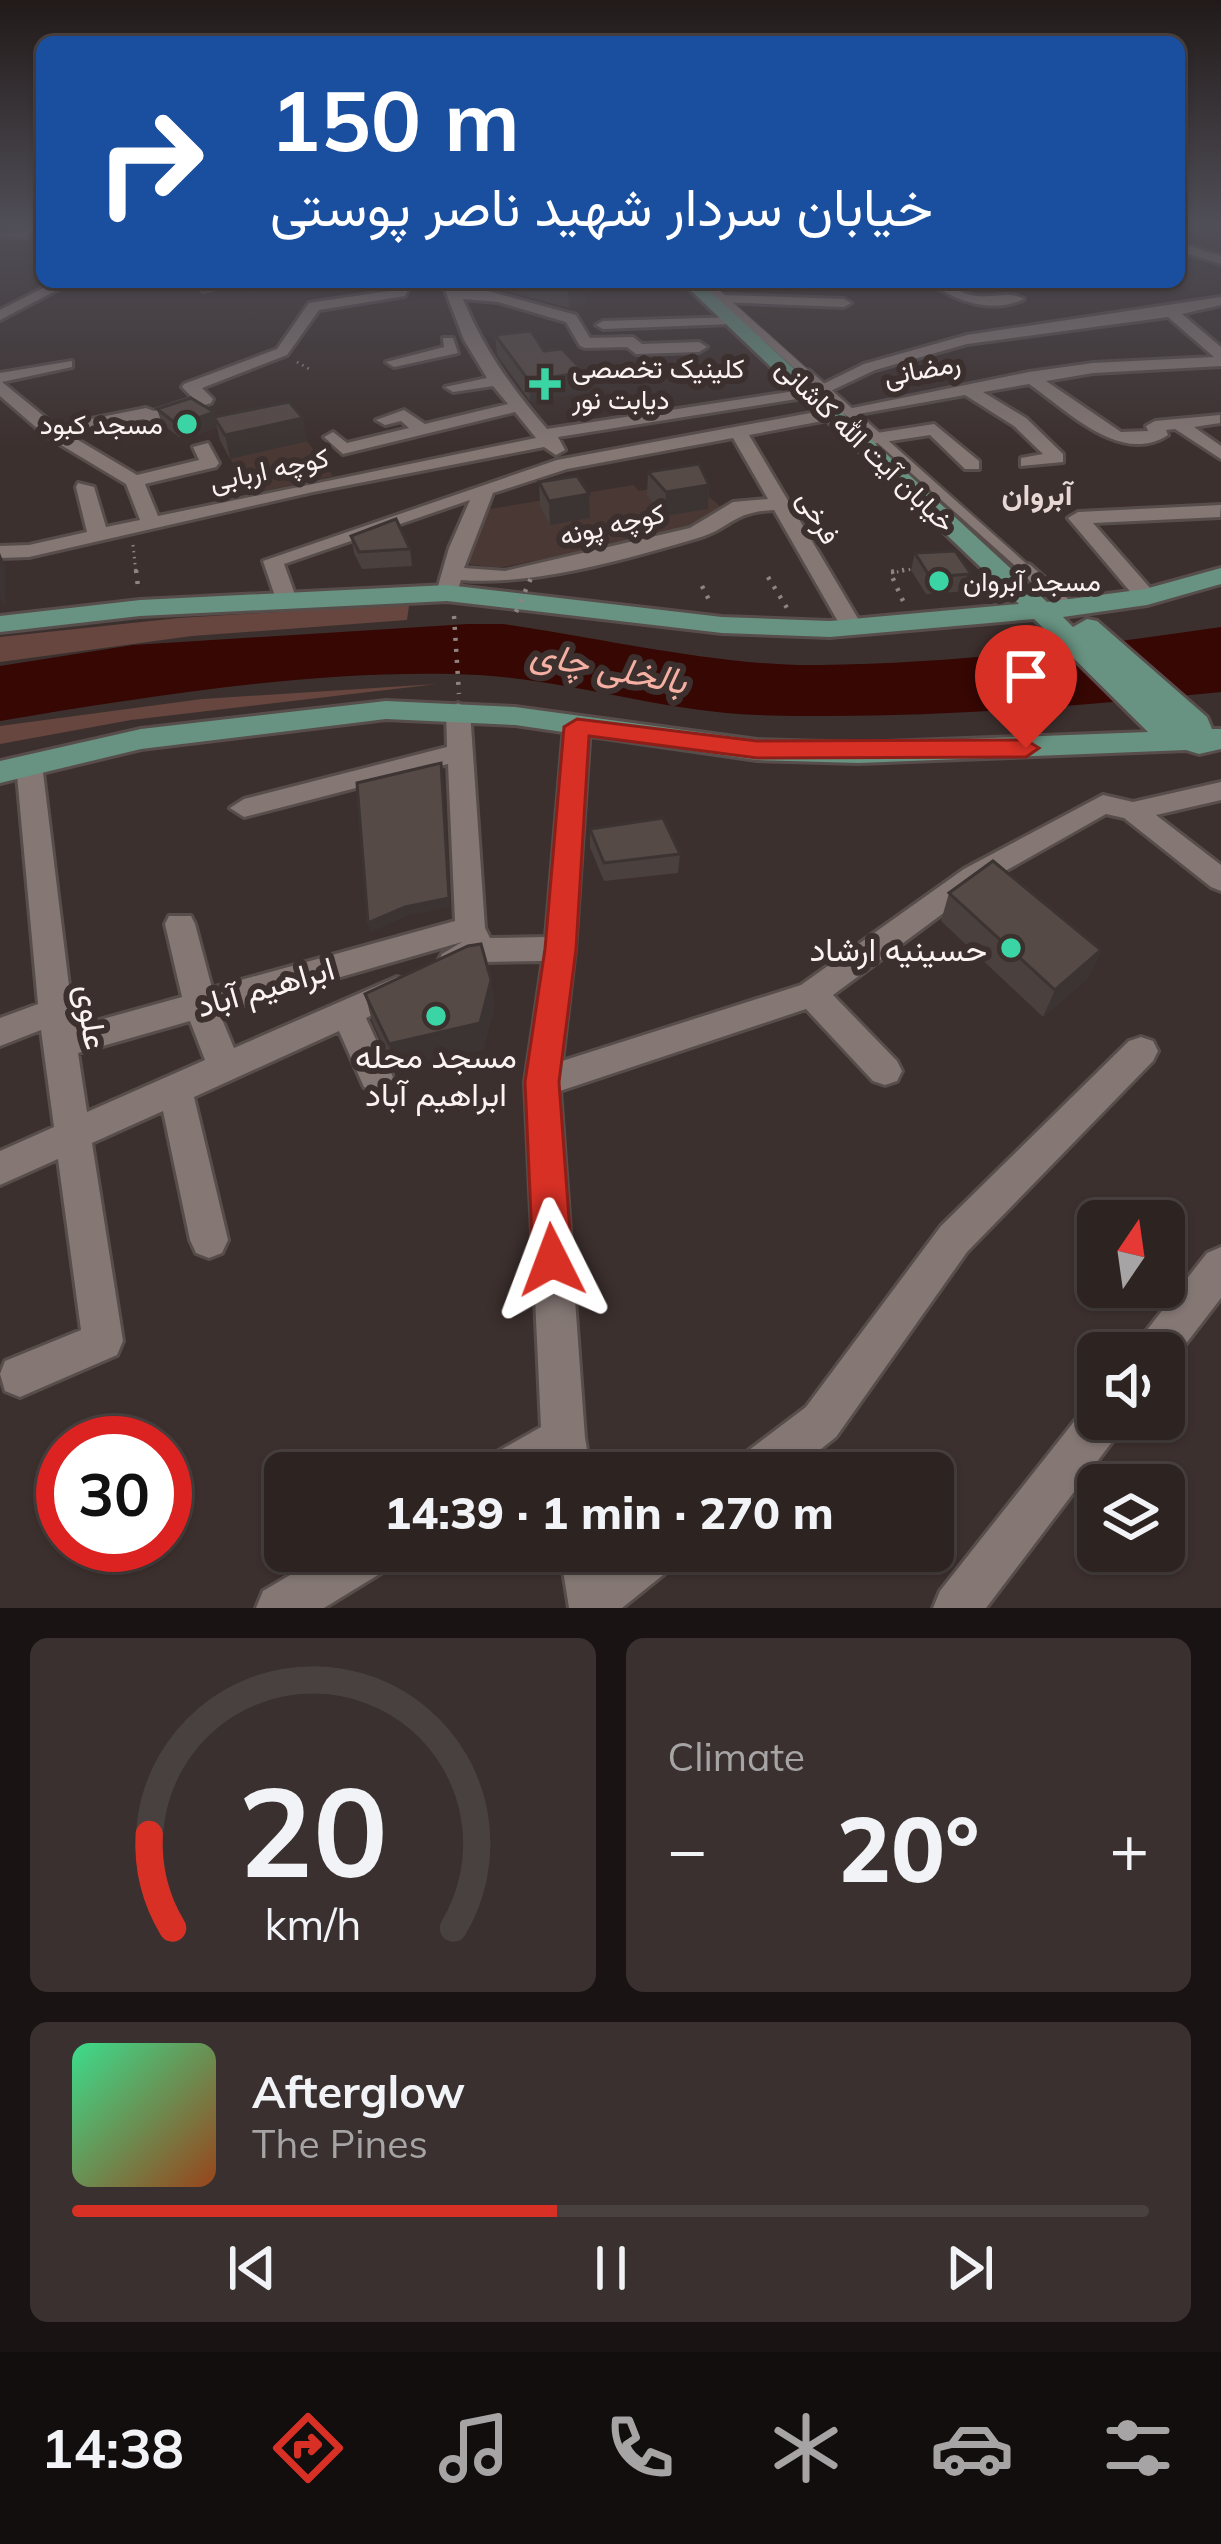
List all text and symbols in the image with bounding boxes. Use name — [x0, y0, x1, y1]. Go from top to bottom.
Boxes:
text: 150 m — [270, 67, 520, 172]
icon: right — [72, 84, 228, 240]
text: خیابان سردار شهید ناصر پوستی — [270, 172, 933, 240]
street label: رمضانی — [881, 345, 963, 394]
place label: کلینیک تخصصی دیابت نور — [571, 351, 744, 417]
street label: خیابان آیت الله کاشانی — [769, 351, 963, 539]
marker: کلینیک تخصصی دیابت نور — [529, 368, 561, 400]
place label: مسجد کبود — [40, 407, 163, 442]
marker: مسجد کبود — [174, 411, 200, 437]
street label: کوچه اربابی — [206, 440, 332, 500]
district label: آبروان — [1002, 475, 1075, 513]
street label: فرخی — [789, 484, 848, 550]
street label: کوچه پونه — [556, 495, 668, 555]
place label: مسجد آبروان — [963, 564, 1101, 599]
marker: مسجد آبروان — [926, 568, 952, 594]
pin — [975, 625, 1077, 748]
water label: بالخلی چای — [527, 629, 692, 706]
icon: arrive — [993, 643, 1059, 709]
place label: حسینیه ارشاد — [809, 928, 987, 970]
marker: حسینیه ارشاد — [998, 935, 1024, 961]
street label: ابراهیم آباد — [191, 947, 339, 1027]
street label: علوی — [67, 982, 118, 1053]
marker: مسجد محله ابراهیم آباد — [423, 1003, 449, 1029]
place label: مسجد محله ابراهیم آباد — [355, 1035, 517, 1116]
position arrow — [489, 1197, 615, 1323]
north arrow — [1077, 1200, 1185, 1308]
map controls — [1077, 1200, 1185, 1572]
button: sound — [1077, 1332, 1185, 1440]
speed limit sign: 30 — [36, 1416, 192, 1572]
button: layers — [1077, 1464, 1185, 1572]
text: 14:39 · 1 min · 270 m — [384, 1484, 834, 1540]
text: Climate — [668, 1732, 805, 1781]
text: 20 — [238, 1752, 388, 1908]
text: 20° — [837, 1792, 980, 1905]
text: − — [668, 1807, 707, 1890]
text: + — [1109, 1807, 1149, 1890]
text: km/h — [264, 1897, 361, 1951]
text: Afterglow — [252, 2063, 465, 2119]
text: The Pines — [252, 2119, 428, 2168]
icon: previous — [219, 2235, 285, 2301]
icon: pause — [578, 2235, 644, 2301]
icon: next — [937, 2235, 1003, 2301]
icon: directions — [266, 2406, 350, 2490]
icon: music — [432, 2406, 516, 2490]
icon: phone — [598, 2406, 682, 2490]
icon: climate — [764, 2406, 848, 2490]
icon: car — [930, 2406, 1014, 2490]
icon: filters — [1096, 2406, 1180, 2490]
text: 14:38 — [41, 2414, 184, 2482]

